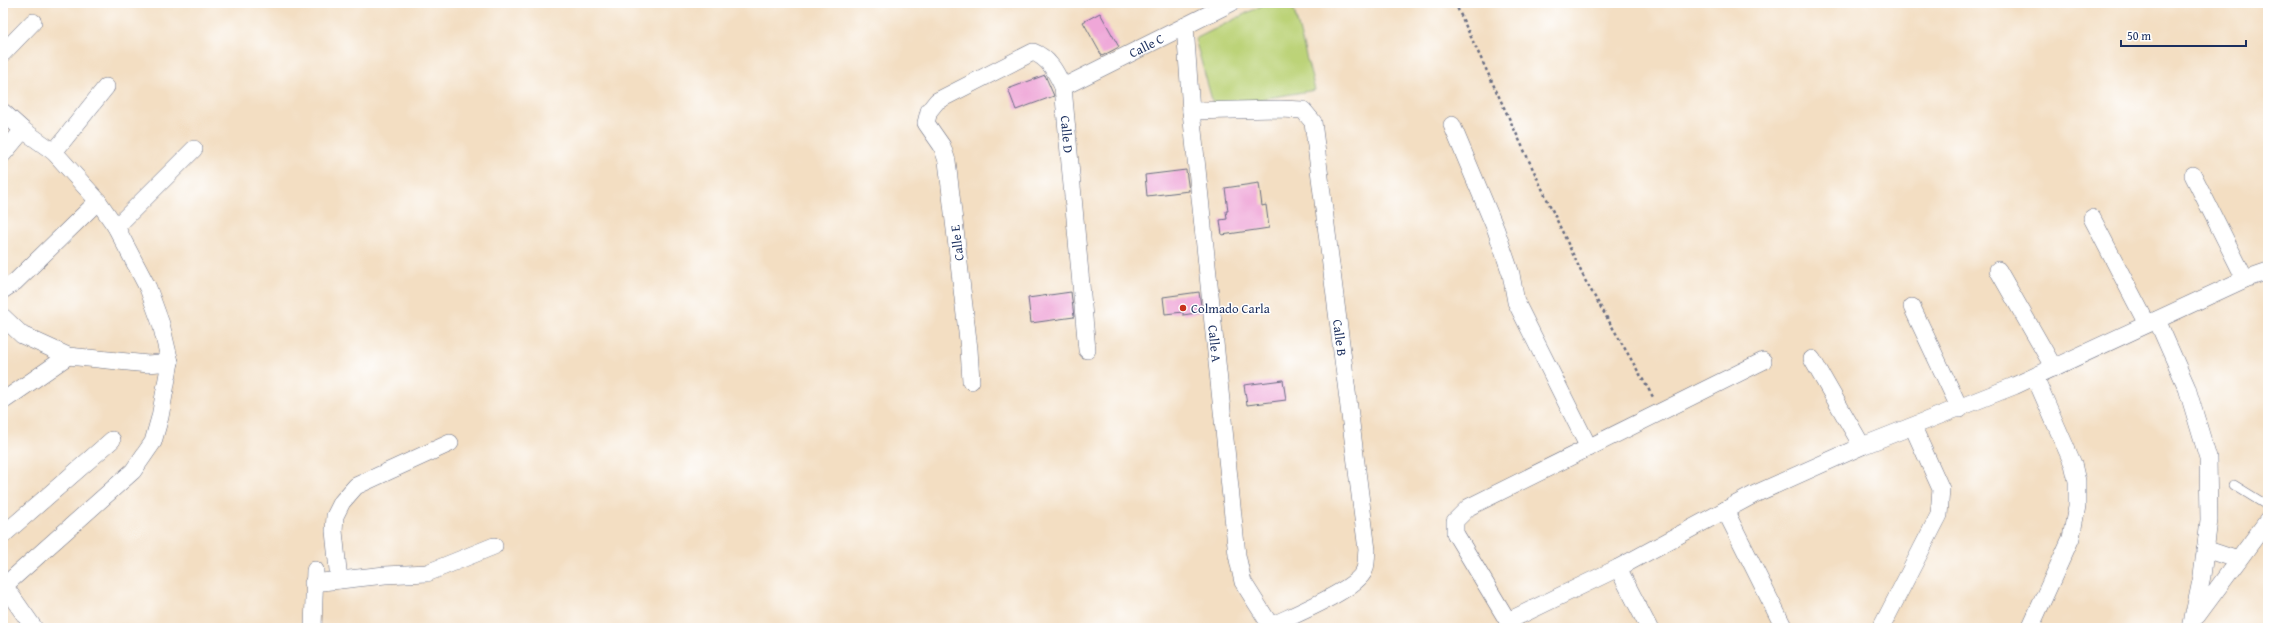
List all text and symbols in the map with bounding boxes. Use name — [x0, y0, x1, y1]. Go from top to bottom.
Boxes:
scale bar — [2121, 22, 2246, 48]
text: 50 m — [2127, 27, 2151, 44]
street label: Calle C — [1126, 29, 1167, 62]
street label: Calle D — [1056, 115, 1078, 154]
street label: Calle E — [945, 224, 969, 262]
place label: Colmado Carla — [1191, 299, 1271, 318]
marker: Colmado Carla — [1178, 303, 1188, 313]
street label: Calle B — [1328, 318, 1352, 357]
street label: Calle A — [1204, 324, 1226, 363]

